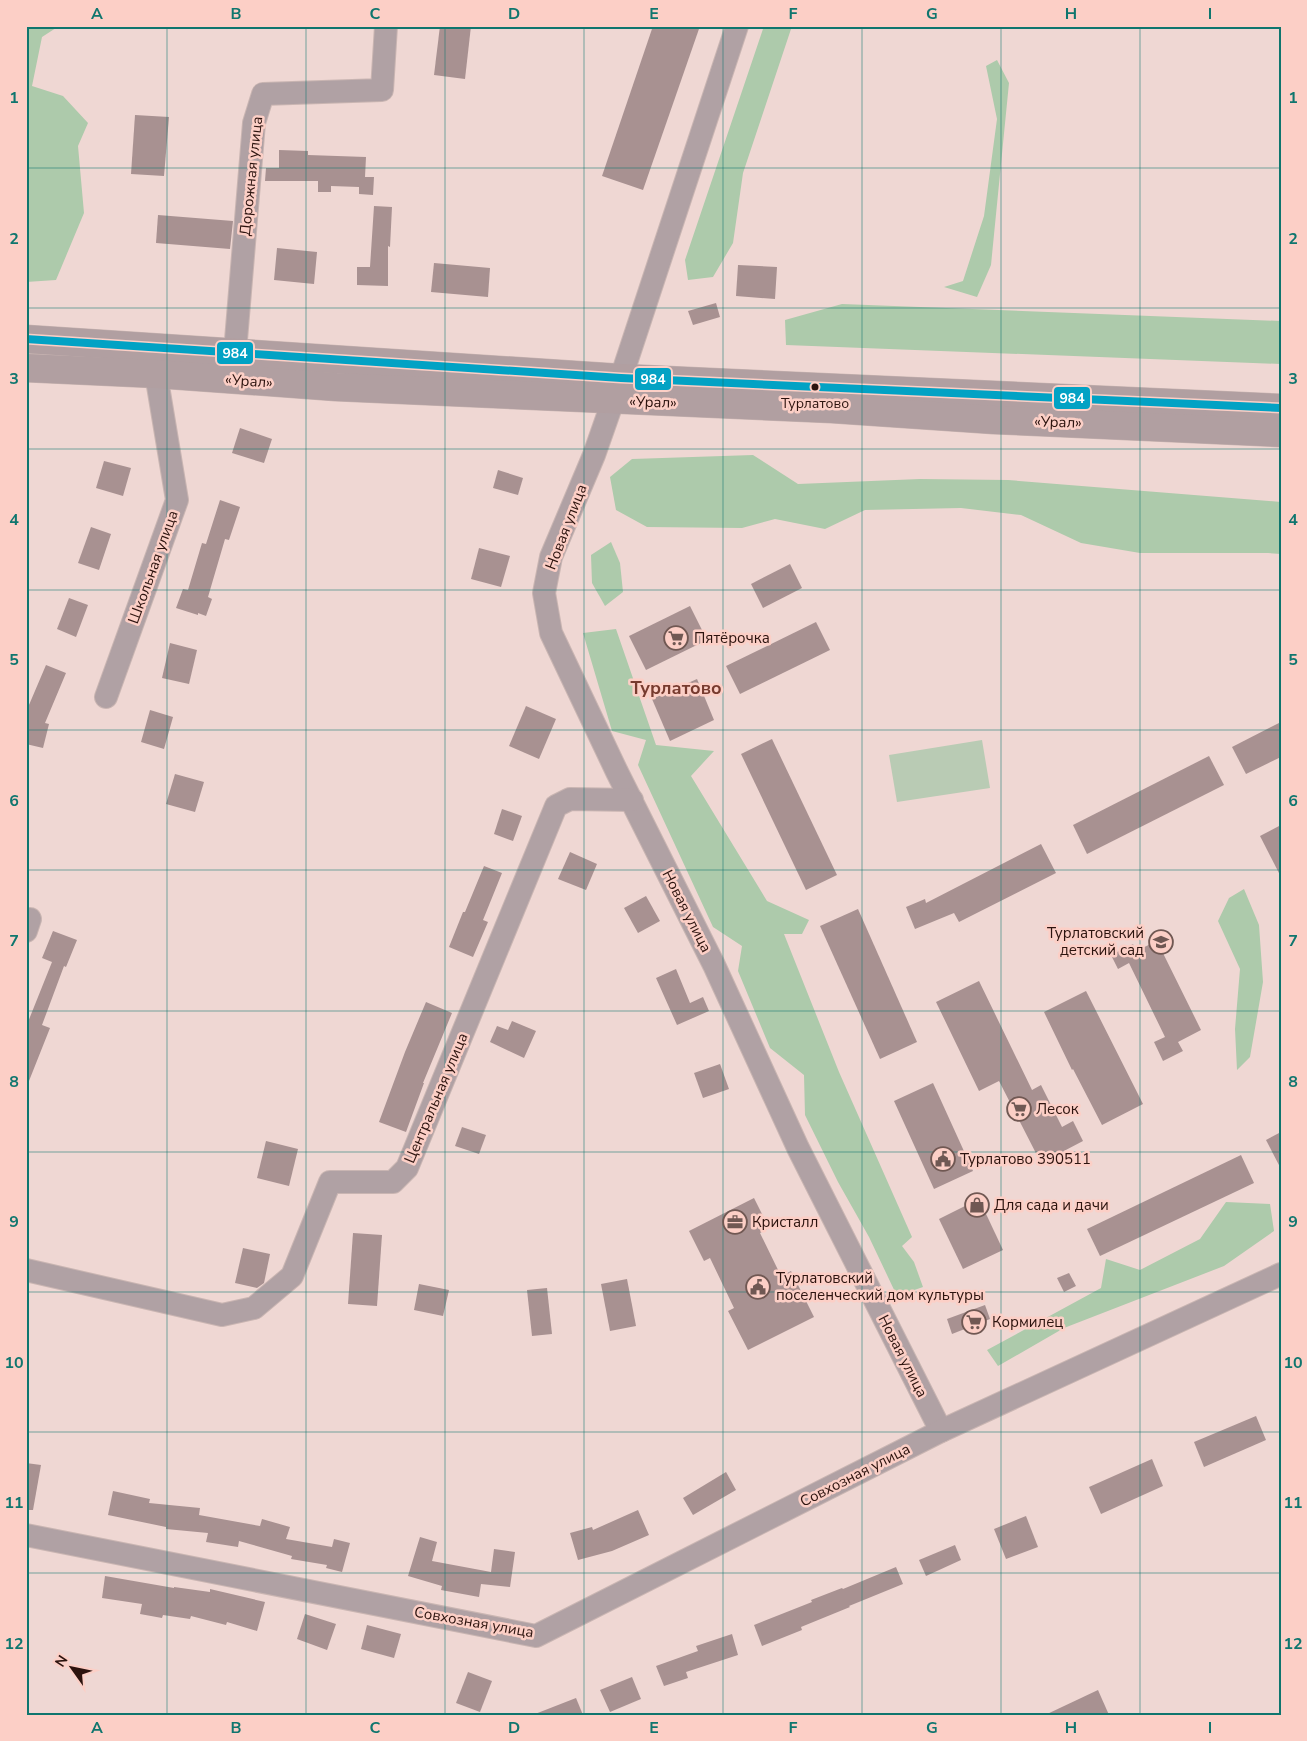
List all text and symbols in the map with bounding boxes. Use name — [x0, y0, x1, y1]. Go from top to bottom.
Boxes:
text: A — [91, 3, 103, 25]
text: B — [230, 3, 242, 25]
text: C — [370, 3, 381, 25]
text: D — [508, 3, 520, 25]
text: E — [649, 3, 659, 25]
text: F — [789, 3, 798, 25]
text: G — [926, 3, 938, 25]
text: H — [1065, 3, 1077, 25]
text: I — [1208, 3, 1212, 25]
text: 1 — [9, 87, 19, 109]
text: 1 — [1288, 87, 1298, 109]
street label: Дорожная улица — [235, 115, 267, 237]
text: 2 — [9, 228, 19, 250]
text: 2 — [1288, 228, 1298, 250]
line badge: 984 — [216, 341, 254, 365]
text: 984 — [222, 344, 248, 363]
line badge: 984 — [634, 367, 672, 391]
text: 3 — [9, 368, 19, 390]
text: 3 — [1288, 368, 1298, 390]
street label: «Урал» — [225, 369, 273, 393]
text: 984 — [640, 370, 666, 389]
marker: Турлатово — [810, 382, 820, 392]
line badge: 984 — [1053, 386, 1091, 410]
text: 984 — [1059, 389, 1085, 408]
street label: «Урал» — [629, 391, 677, 413]
place label: Турлатово — [781, 394, 849, 413]
street label: «Урал» — [1034, 411, 1082, 433]
street label: Новая улица — [541, 481, 591, 573]
street label: Школьная улица — [123, 507, 183, 627]
text: 4 — [9, 509, 19, 531]
text: 4 — [1288, 509, 1298, 531]
supermarket icon: Пятёрочка — [663, 625, 689, 651]
place label: Пятёрочка — [694, 628, 770, 648]
text: 5 — [9, 649, 19, 671]
text: 5 — [1288, 649, 1298, 671]
district label: Турлатово — [630, 676, 722, 700]
text: 6 — [9, 790, 19, 812]
text: 6 — [1288, 790, 1298, 812]
street label: Новая улица — [658, 866, 716, 956]
place label: Турлатовский детский сад — [1047, 923, 1144, 960]
school or university icon: Турлатовский детский сад — [1148, 929, 1174, 955]
text: 7 — [9, 930, 19, 952]
text: 7 — [1288, 930, 1298, 952]
street label: Центральная улица — [399, 1030, 473, 1166]
text: 8 — [9, 1071, 19, 1093]
text: 8 — [1288, 1071, 1298, 1093]
supermarket icon: Лесок — [1006, 1096, 1032, 1122]
place label: Лесок — [1036, 1099, 1079, 1119]
public building icon: Турлатово 390511 — [930, 1146, 956, 1172]
place label: Турлатово 390511 — [960, 1149, 1091, 1169]
shop icon: Для сада и дачи — [964, 1192, 990, 1218]
place label: Для сада и дачи — [994, 1195, 1109, 1215]
office icon: Кристалл — [722, 1209, 748, 1235]
text: 9 — [9, 1211, 19, 1233]
text: 9 — [1288, 1211, 1298, 1233]
place label: Кристалл — [752, 1212, 818, 1232]
place label: Турлатовский поселенческий дом культуры — [776, 1268, 984, 1305]
public building icon: Турлатовский поселенческий дом культуры — [745, 1274, 771, 1300]
supermarket icon: Кормилец — [961, 1309, 987, 1335]
street label: Новая улица — [874, 1311, 932, 1401]
place label: Кормилец — [992, 1312, 1063, 1332]
text: 10 — [4, 1352, 24, 1374]
text: 10 — [1283, 1352, 1303, 1374]
street label: Совхозная улица — [796, 1439, 914, 1511]
text: 11 — [4, 1492, 24, 1514]
text: 11 — [1283, 1492, 1303, 1514]
street label: Совхозная улица — [413, 1602, 535, 1642]
text: 12 — [4, 1633, 24, 1655]
text: 12 — [1283, 1633, 1303, 1655]
north arrow — [48, 1644, 98, 1694]
text: N — [51, 1652, 72, 1671]
text: A — [91, 1717, 103, 1739]
text: B — [230, 1717, 242, 1739]
text: C — [370, 1717, 381, 1739]
text: D — [508, 1717, 520, 1739]
text: E — [649, 1717, 659, 1739]
text: F — [789, 1717, 798, 1739]
text: G — [926, 1717, 938, 1739]
text: H — [1065, 1717, 1077, 1739]
text: I — [1208, 1717, 1212, 1739]

